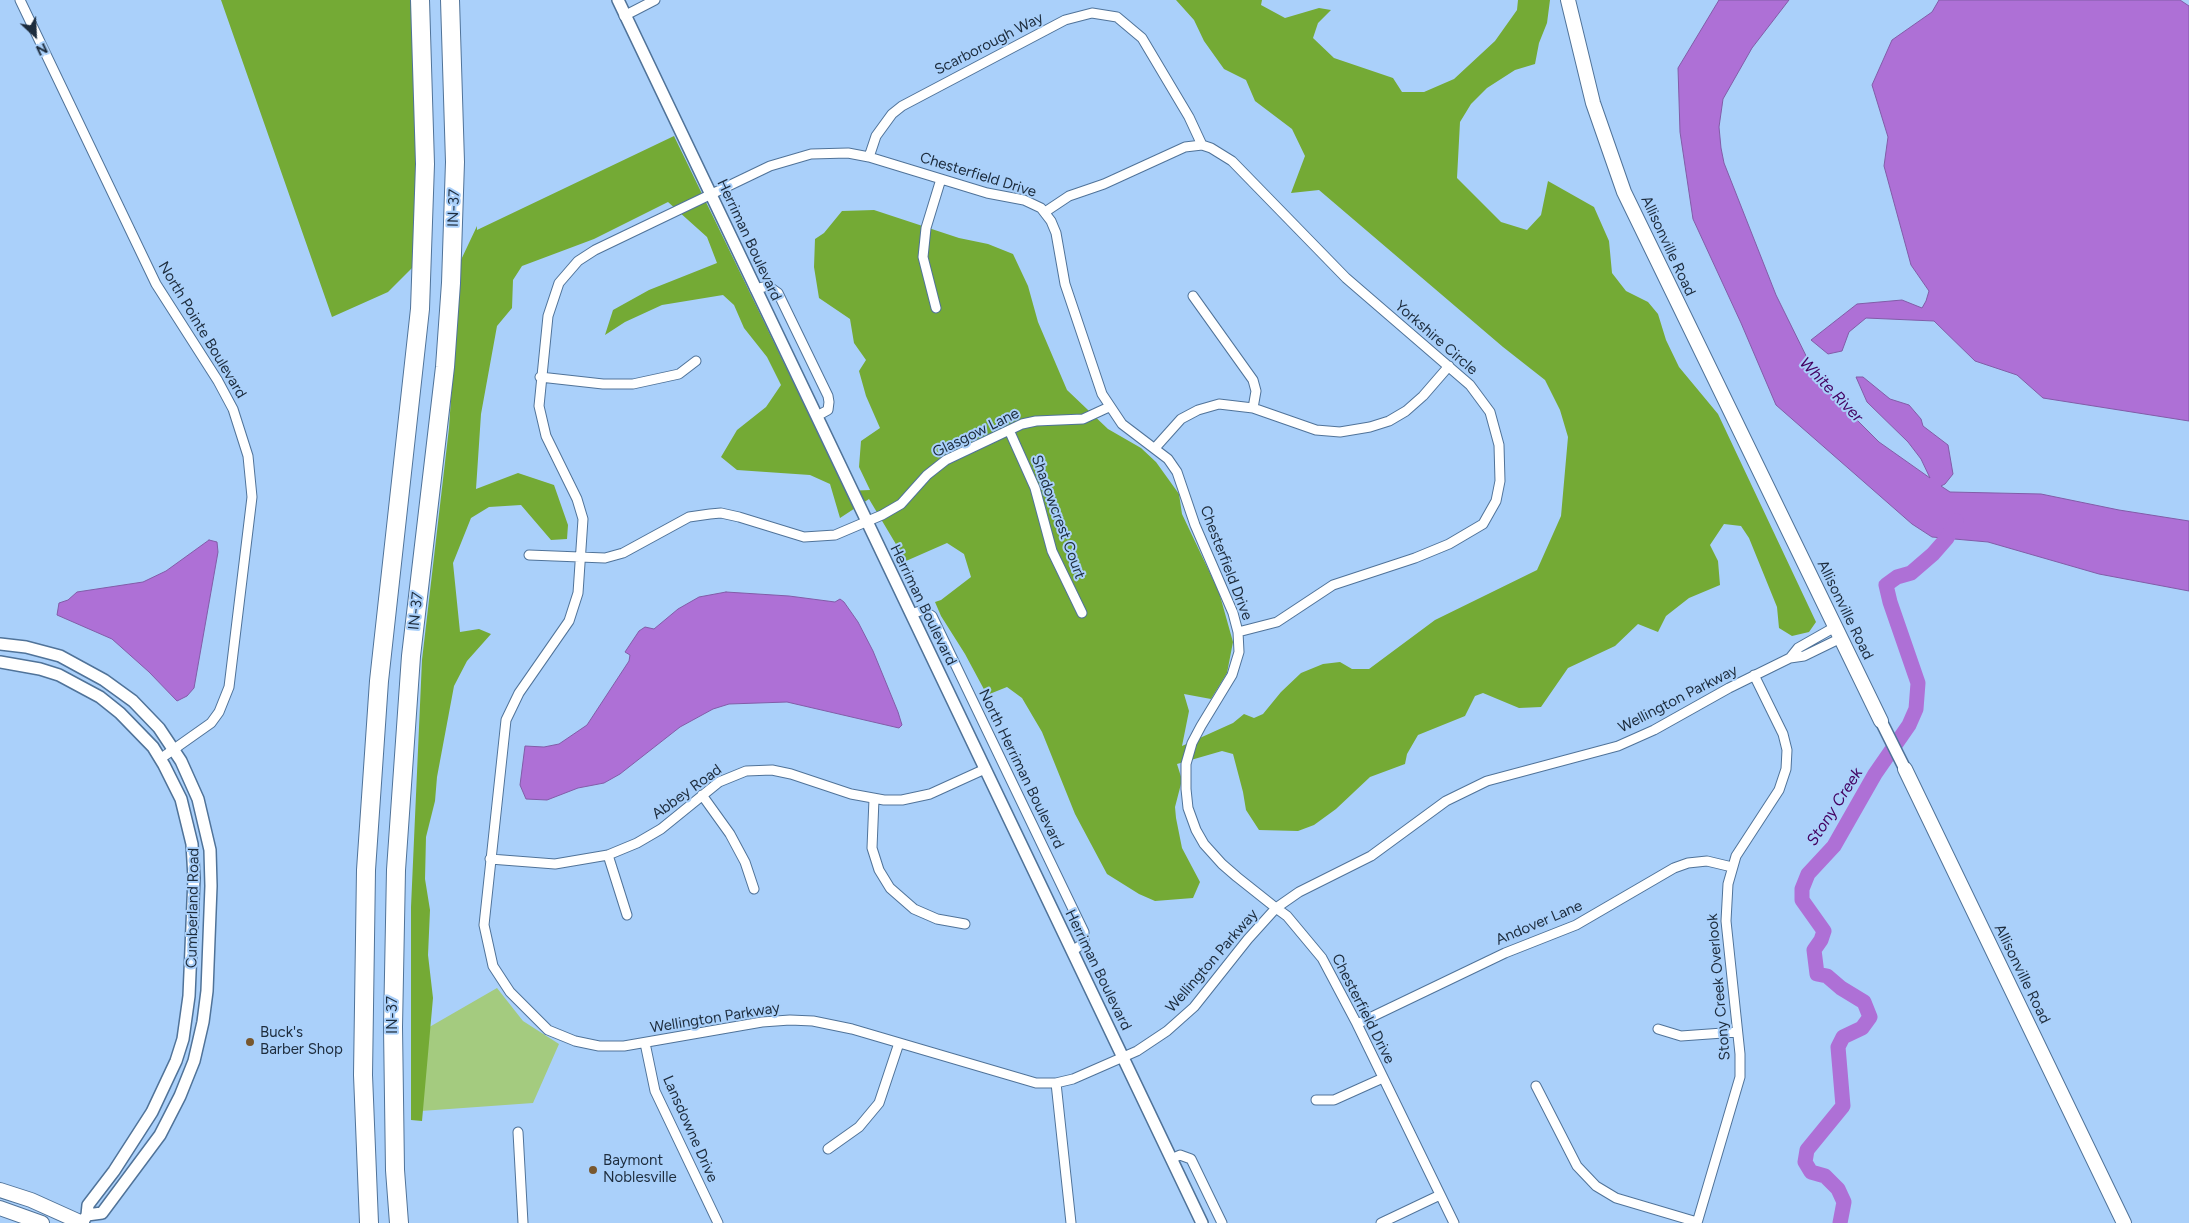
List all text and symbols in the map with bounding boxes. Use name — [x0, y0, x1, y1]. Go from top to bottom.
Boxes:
street label: Scarborough Way — [932, 9, 1046, 79]
north arrow — [10, 10, 60, 60]
text: N — [33, 39, 50, 59]
street label: Chesterfield Drive — [918, 149, 1038, 201]
street label: Herriman Boulevard — [713, 176, 785, 304]
street label: IN-37 — [444, 189, 464, 227]
street label: Allisonville Road — [1637, 193, 1699, 299]
street label: North Pointe Boulevard — [154, 258, 250, 402]
street label: Yorkshire Circle — [1391, 297, 1481, 379]
water label: White River — [1795, 353, 1867, 427]
street label: Glasgow Lane — [930, 404, 1022, 462]
street label: Shadowcrest Court — [1027, 453, 1089, 581]
street label: Chesterfield Drive — [1196, 503, 1256, 623]
street label: Herriman Boulevard — [886, 542, 960, 668]
street label: Allisonville Road — [1813, 557, 1877, 663]
street label: IN-37 — [405, 591, 427, 631]
street label: Wellington Parkway — [1615, 661, 1741, 737]
street label: North Herriman Boulevard — [974, 686, 1068, 852]
street label: Abbey Road — [649, 761, 725, 823]
water label: Stony Creek — [1803, 765, 1867, 849]
street label: Cumberland Road — [183, 848, 203, 968]
street label: Andover Lane — [1493, 897, 1585, 949]
street label: Wellington Parkway — [1162, 906, 1262, 1016]
street label: Herriman Boulevard — [1061, 907, 1135, 1033]
street label: Stony Creek Overlook — [1704, 913, 1734, 1061]
street label: Allisonville Road — [1990, 921, 2054, 1027]
street label: Chesterfield Drive — [1328, 951, 1398, 1067]
street label: IN-37 — [384, 996, 402, 1034]
street label: Wellington Parkway — [649, 999, 781, 1037]
place label: Buck's Barber Shop — [260, 1024, 343, 1059]
marker: Buck's Barber Shop — [244, 1036, 256, 1048]
street label: Lansdowne Drive — [658, 1073, 722, 1185]
place label: Baymont Noblesville — [603, 1152, 677, 1187]
marker: Baymont Noblesville — [587, 1164, 599, 1176]

